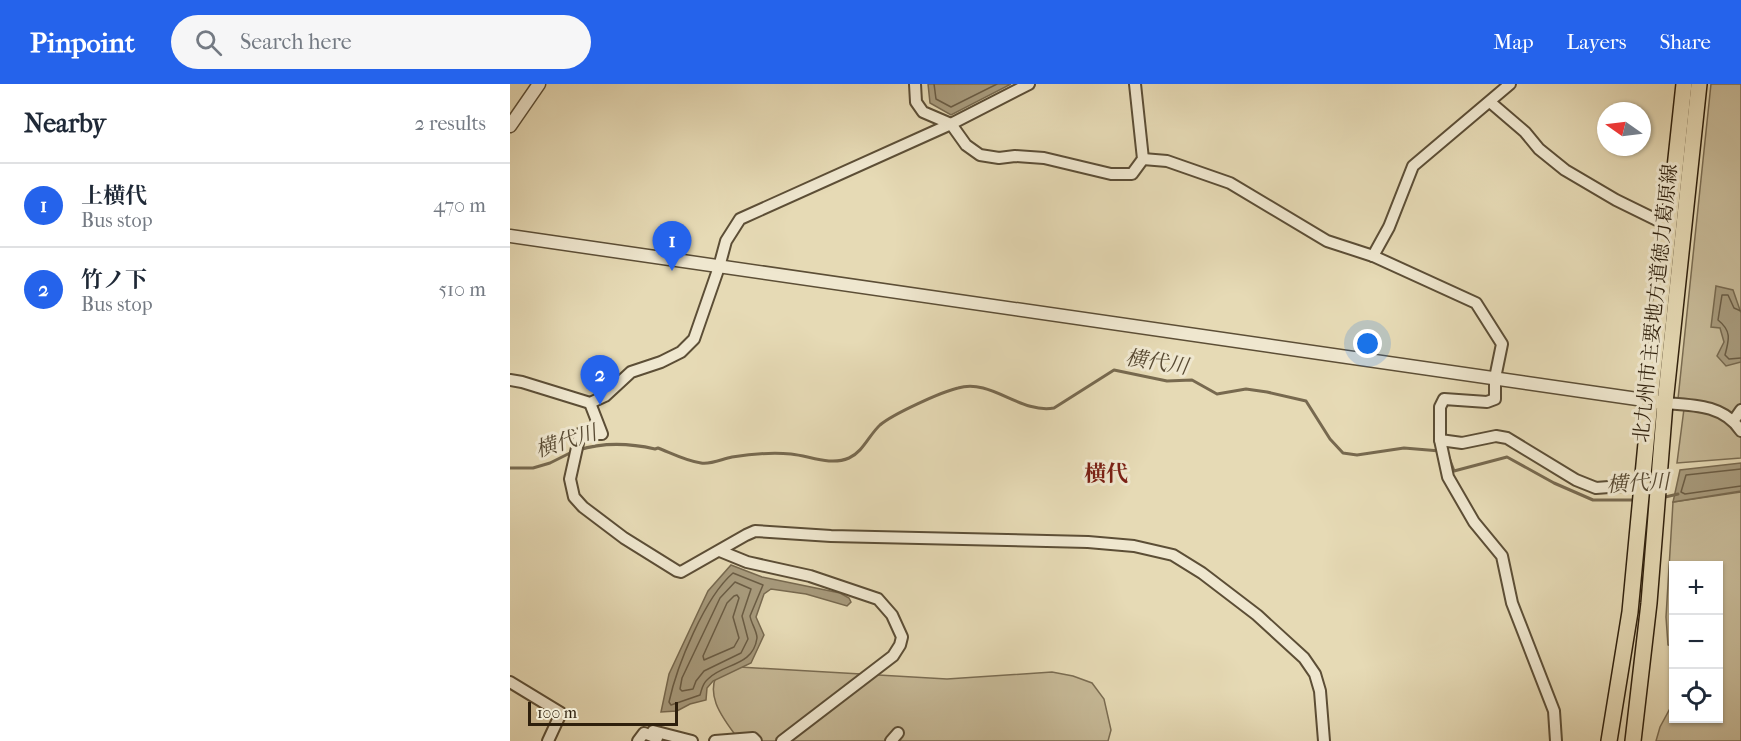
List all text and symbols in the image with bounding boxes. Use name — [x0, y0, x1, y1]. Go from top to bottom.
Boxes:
search box — [171, 15, 591, 69]
text: Pinpoint — [30, 26, 135, 59]
icon: search — [192, 26, 225, 59]
text: Search here — [240, 29, 352, 55]
text: Map — [1493, 30, 1534, 54]
text: Layers — [1567, 30, 1626, 54]
text: Share — [1659, 30, 1711, 54]
north arrow — [1597, 102, 1651, 156]
text: Nearby — [24, 108, 106, 139]
text: 2 results — [415, 112, 486, 135]
street label: 北九州市主要地方道徳力葛原線 — [1629, 163, 1682, 443]
text: 上横代 — [81, 183, 147, 209]
text: 1 — [40, 194, 47, 217]
text: 470 m — [433, 194, 486, 217]
text: Bus stop — [81, 209, 153, 232]
pin: 1 — [652, 222, 692, 271]
text: 竹ノ下 — [81, 267, 147, 293]
text: 2 — [38, 278, 49, 301]
text: 510 m — [438, 278, 486, 301]
text: Bus stop — [81, 293, 153, 316]
your location — [1353, 329, 1382, 358]
water label: 横代川 — [1124, 345, 1192, 379]
pin: 2 — [580, 356, 620, 405]
water label: 横代川 — [532, 420, 602, 462]
district label: 横代 — [1084, 461, 1128, 487]
water label: 横代川 — [1606, 469, 1672, 497]
map controls — [1669, 561, 1723, 723]
button: + — [1669, 561, 1723, 615]
button: − — [1669, 615, 1723, 669]
button: locate — [1669, 669, 1723, 723]
scale bar — [528, 699, 678, 726]
text: 100 m — [537, 703, 577, 722]

